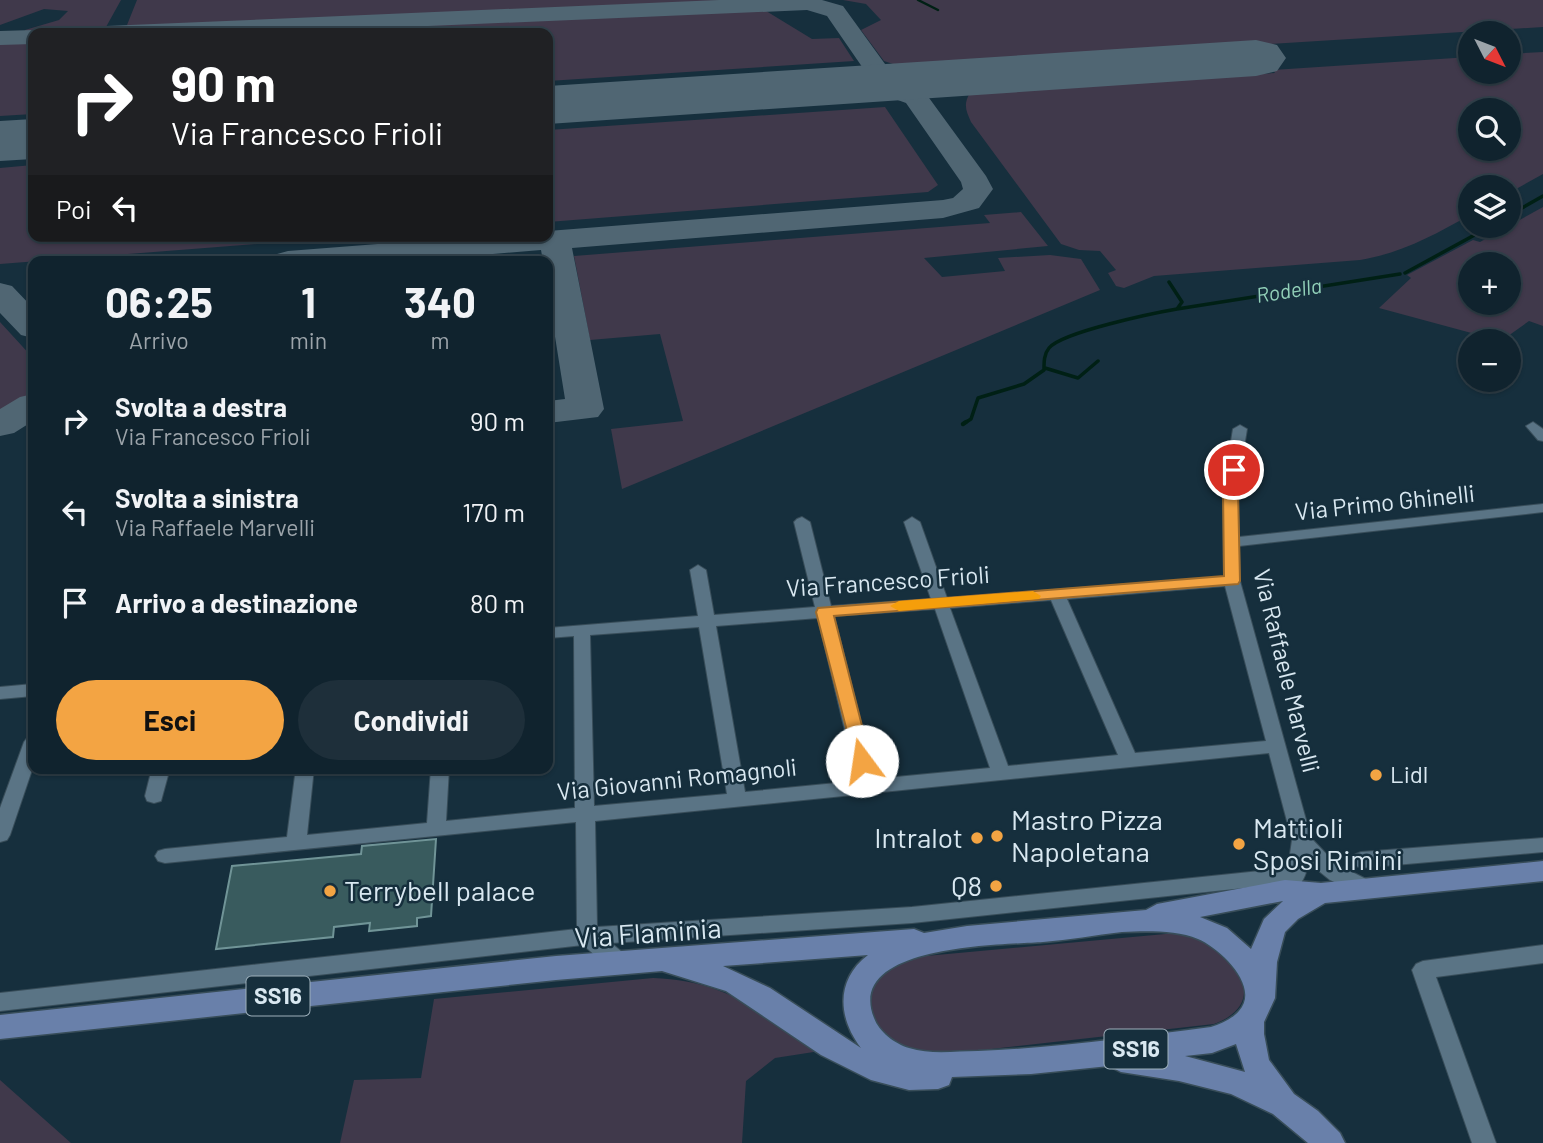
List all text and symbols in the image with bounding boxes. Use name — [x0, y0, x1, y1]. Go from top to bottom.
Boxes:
north arrow — [1458, 21, 1521, 84]
map controls — [1458, 21, 1521, 392]
text: 90 m — [171, 53, 276, 112]
icon: right — [56, 56, 147, 147]
button: search — [1458, 98, 1521, 161]
text: Via Francesco Frioli — [171, 113, 443, 151]
button: layers — [1458, 175, 1521, 238]
icon: left — [106, 189, 144, 227]
text: Poi — [56, 193, 92, 224]
button: + — [1458, 252, 1521, 315]
water label: Rodella — [1254, 272, 1323, 307]
text: 06:25 — [105, 276, 213, 326]
text: 1 — [301, 276, 316, 326]
text: 340 — [404, 276, 476, 326]
text: Arrivo — [129, 326, 189, 354]
text: min — [290, 326, 327, 354]
text: m — [431, 326, 450, 354]
button: − — [1458, 329, 1521, 392]
text: Svolta a destra — [115, 391, 287, 422]
icon: right — [56, 402, 94, 440]
text: 90 m — [470, 405, 525, 436]
text: Via Francesco Frioli — [115, 422, 311, 450]
pin — [1204, 440, 1264, 500]
icon: arrive — [1215, 451, 1253, 489]
street label: Via Primo Ghinelli — [1294, 478, 1476, 525]
text: Svolta a sinistra — [115, 482, 299, 513]
icon: left — [56, 493, 94, 531]
text: 170 m — [462, 496, 525, 527]
text: Via Raffaele Marvelli — [115, 513, 315, 541]
street label: Via Francesco Frioli — [785, 559, 991, 602]
street label: Via Raffaele Marvelli — [1248, 566, 1327, 775]
icon: arrive — [56, 584, 94, 622]
text: Arrivo a destinazione — [115, 587, 358, 618]
text: 80 m — [470, 587, 525, 618]
button: Esci — [56, 680, 284, 760]
button: Condividi — [298, 680, 525, 760]
position arrow — [825, 724, 899, 798]
street label: Via Giovanni Romagnoli — [555, 751, 798, 806]
place label: Lidl — [1390, 759, 1428, 788]
marker: Lidl — [1368, 767, 1384, 783]
place label: Mastro Pizza Napoletana — [1011, 802, 1163, 868]
place label: Mattioli Sposi Rimini — [1253, 810, 1403, 876]
place label: Intralot — [874, 820, 963, 854]
marker: Mastro Pizza Napoletana — [989, 828, 1005, 844]
marker: Intralot — [969, 830, 985, 846]
marker: Mattioli Sposi Rimini — [1231, 836, 1247, 852]
place label: Q8 — [951, 868, 982, 902]
place label: Terrybell palace — [344, 873, 535, 907]
marker: Q8 — [988, 878, 1004, 894]
marker: Terrybell palace — [322, 883, 338, 899]
street label: Via Flaminia — [573, 910, 722, 954]
road number: SS16 — [246, 976, 310, 1015]
road number: SS16 — [1104, 1030, 1168, 1068]

